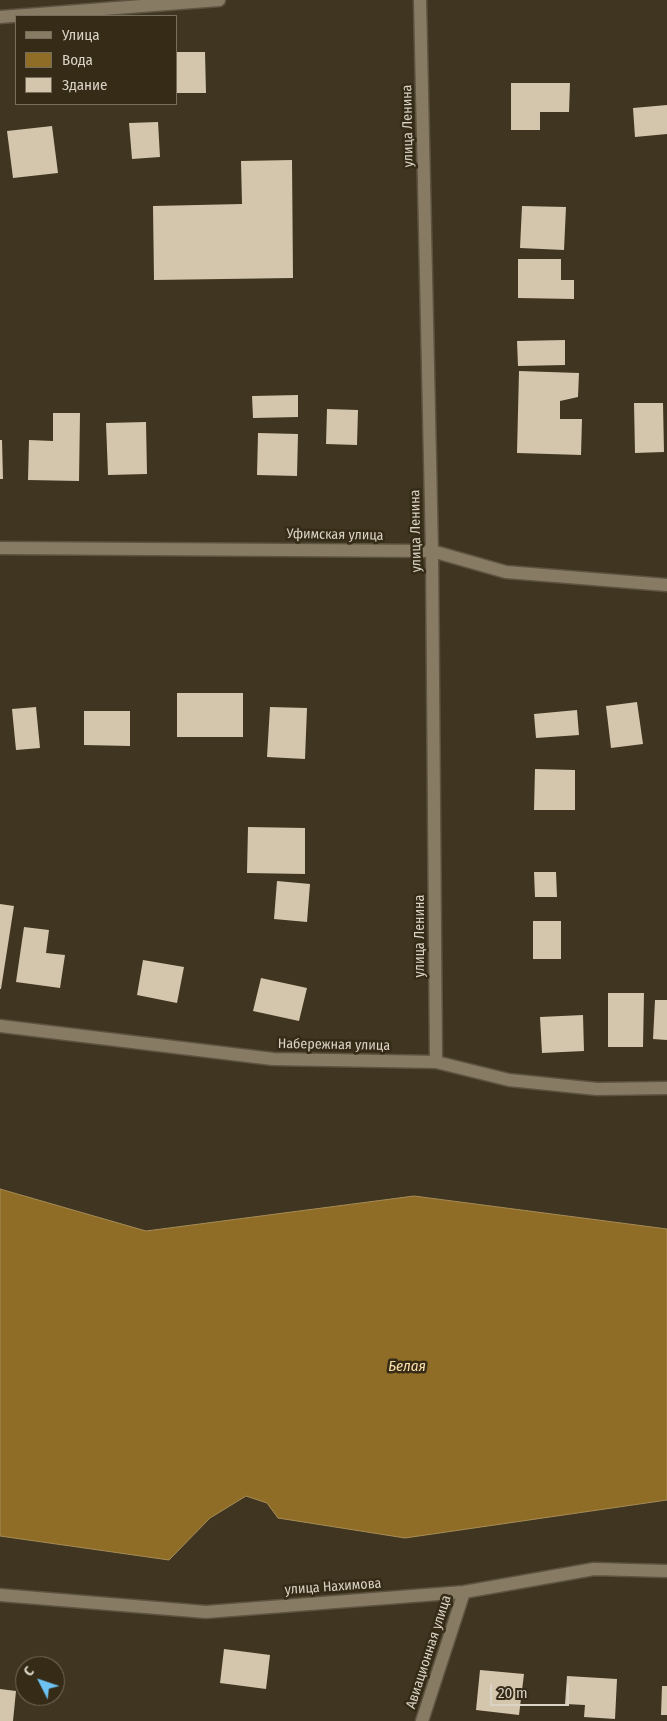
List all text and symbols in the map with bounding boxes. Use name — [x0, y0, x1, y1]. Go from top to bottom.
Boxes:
legend — [15, 15, 178, 105]
text: Улица — [62, 26, 100, 44]
text: Вода — [62, 51, 93, 69]
text: Здание — [62, 76, 108, 94]
street label: улица Ленина — [399, 84, 417, 168]
street label: улица Ленина — [407, 489, 425, 573]
street label: Уфимская улица — [286, 526, 384, 544]
street label: улица Ленина — [412, 895, 428, 977]
street label: Набережная улица — [278, 1036, 390, 1054]
water label: Белая — [388, 1358, 426, 1376]
street label: улица Нахимова — [284, 1575, 382, 1599]
street label: Авиационная улица — [403, 1593, 455, 1711]
north arrow — [15, 1656, 65, 1706]
text: С — [20, 1663, 38, 1680]
scale bar — [492, 1674, 571, 1706]
text: 20 m — [498, 1684, 528, 1702]

